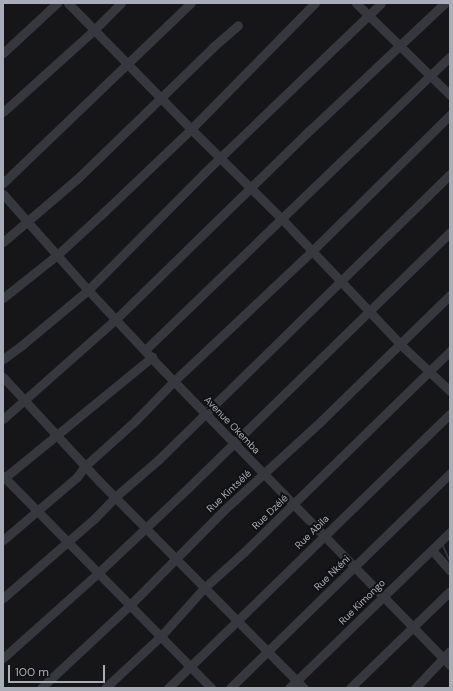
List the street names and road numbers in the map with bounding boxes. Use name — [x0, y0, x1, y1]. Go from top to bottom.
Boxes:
street label: Avenue Okemba — [202, 394, 262, 456]
street label: Rue Kintsélé — [204, 467, 254, 515]
street label: Rue Dzélé — [250, 492, 290, 532]
street label: Rue Abila — [293, 513, 331, 551]
street label: Rue Nkéni — [311, 553, 353, 593]
street label: Rue Kimongo — [336, 577, 388, 627]

